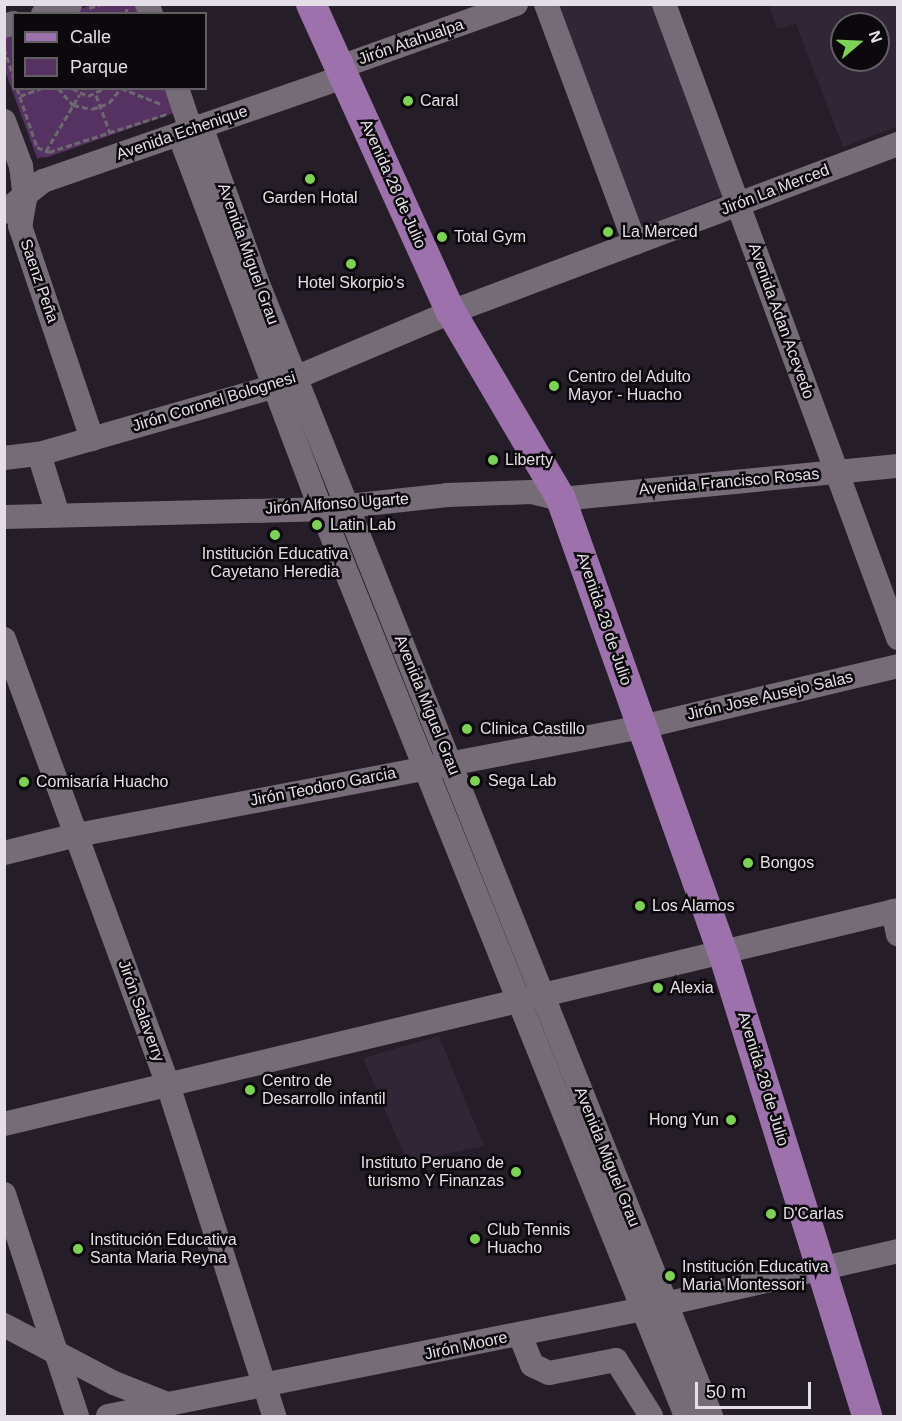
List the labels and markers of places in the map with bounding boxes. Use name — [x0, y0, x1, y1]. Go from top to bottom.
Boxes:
place label: Caral — [420, 91, 458, 111]
marker: Caral — [401, 94, 415, 108]
marker: Garden Hotal — [303, 172, 317, 186]
place label: Garden Hotal — [262, 188, 358, 208]
place label: La Merced — [622, 222, 698, 242]
marker: La Merced — [599, 223, 617, 241]
place label: Total Gym — [454, 227, 526, 247]
marker: Total Gym — [435, 230, 449, 244]
marker: Hotel Skorpio's — [344, 257, 358, 271]
place label: Hotel Skorpio's — [297, 273, 405, 293]
place label: Centro del Adulto Mayor - Huacho — [568, 367, 692, 405]
marker: Centro del Adulto Mayor - Huacho — [545, 377, 563, 395]
place label: Liberty — [505, 450, 553, 470]
marker: Liberty — [486, 453, 500, 467]
place label: Latin Lab — [330, 515, 396, 535]
marker: Latin Lab — [308, 516, 326, 534]
marker: Institución Educativa Cayetano Heredia — [268, 528, 282, 542]
place label: Institución Educativa Cayetano Heredia — [202, 544, 348, 582]
place label: Clinica Castillo — [480, 719, 585, 739]
marker: Clinica Castillo — [458, 720, 476, 738]
place label: Sega Lab — [488, 771, 557, 791]
place label: Comisaría Huacho — [36, 772, 168, 792]
marker: Sega Lab — [466, 772, 484, 790]
marker: Comisaría Huacho — [17, 775, 31, 789]
place label: Bongos — [760, 853, 814, 873]
marker: Bongos — [741, 856, 755, 870]
place label: Los Alamos — [652, 896, 736, 916]
marker: Los Alamos — [633, 899, 647, 913]
place label: Alexia — [670, 978, 714, 998]
marker: Alexia — [651, 981, 665, 995]
place label: Centro de Desarrollo infantil — [262, 1071, 386, 1109]
marker: Centro de Desarrollo infantil — [243, 1083, 257, 1097]
place label: Hong Yun — [649, 1110, 719, 1130]
marker: Hong Yun — [724, 1113, 738, 1127]
place label: Instituto Peruano de turismo Y Finanzas — [361, 1153, 504, 1191]
marker: Instituto Peruano de turismo Y Finanzas — [509, 1165, 523, 1179]
place label: D'Carlas — [783, 1204, 844, 1224]
marker: D'Carlas — [764, 1207, 778, 1221]
place label: Club Tennis Huacho — [487, 1220, 571, 1258]
place label: Institución Educativa Santa Maria Reyna — [90, 1230, 237, 1268]
marker: Club Tennis Huacho — [468, 1232, 482, 1246]
marker: Institución Educativa Santa Maria Reyna — [71, 1242, 85, 1256]
place label: Institución Educativa Maria Montessori — [682, 1257, 829, 1295]
marker: Institución Educativa Maria Montessori — [663, 1269, 677, 1283]

